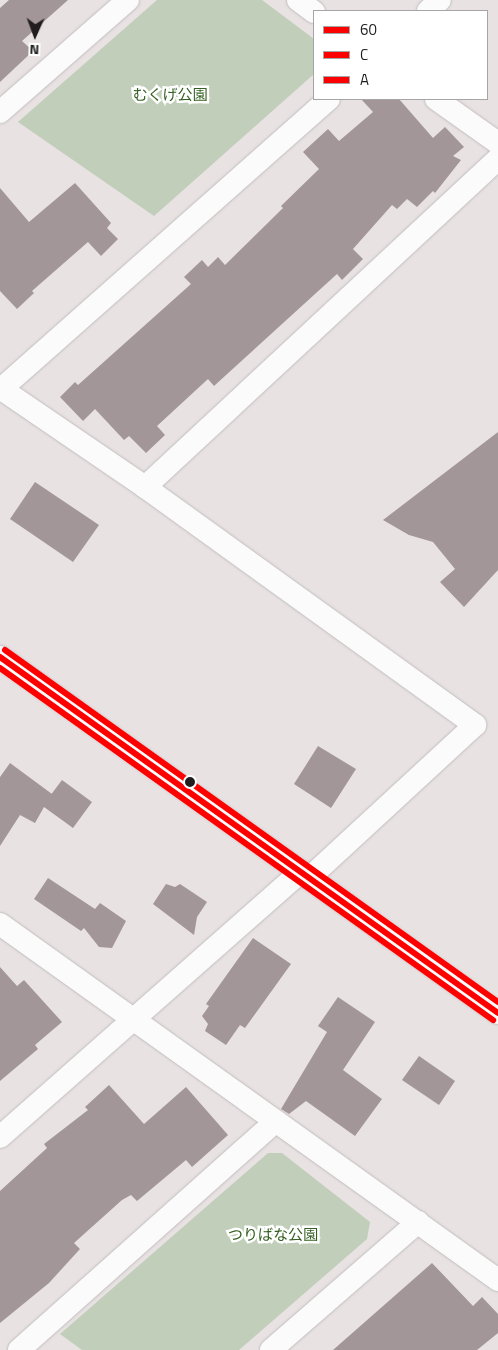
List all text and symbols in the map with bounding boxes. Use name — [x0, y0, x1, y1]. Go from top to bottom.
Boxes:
north arrow — [10, 10, 60, 60]
legend — [313, 10, 488, 100]
text: 60 — [360, 18, 377, 41]
text: N — [29, 40, 40, 61]
text: C — [360, 43, 368, 66]
text: A — [360, 68, 369, 91]
park label: むくげ公園 — [133, 86, 207, 104]
unlabelled marker — [185, 777, 195, 787]
park label: つりばな公園 — [228, 1226, 318, 1244]

